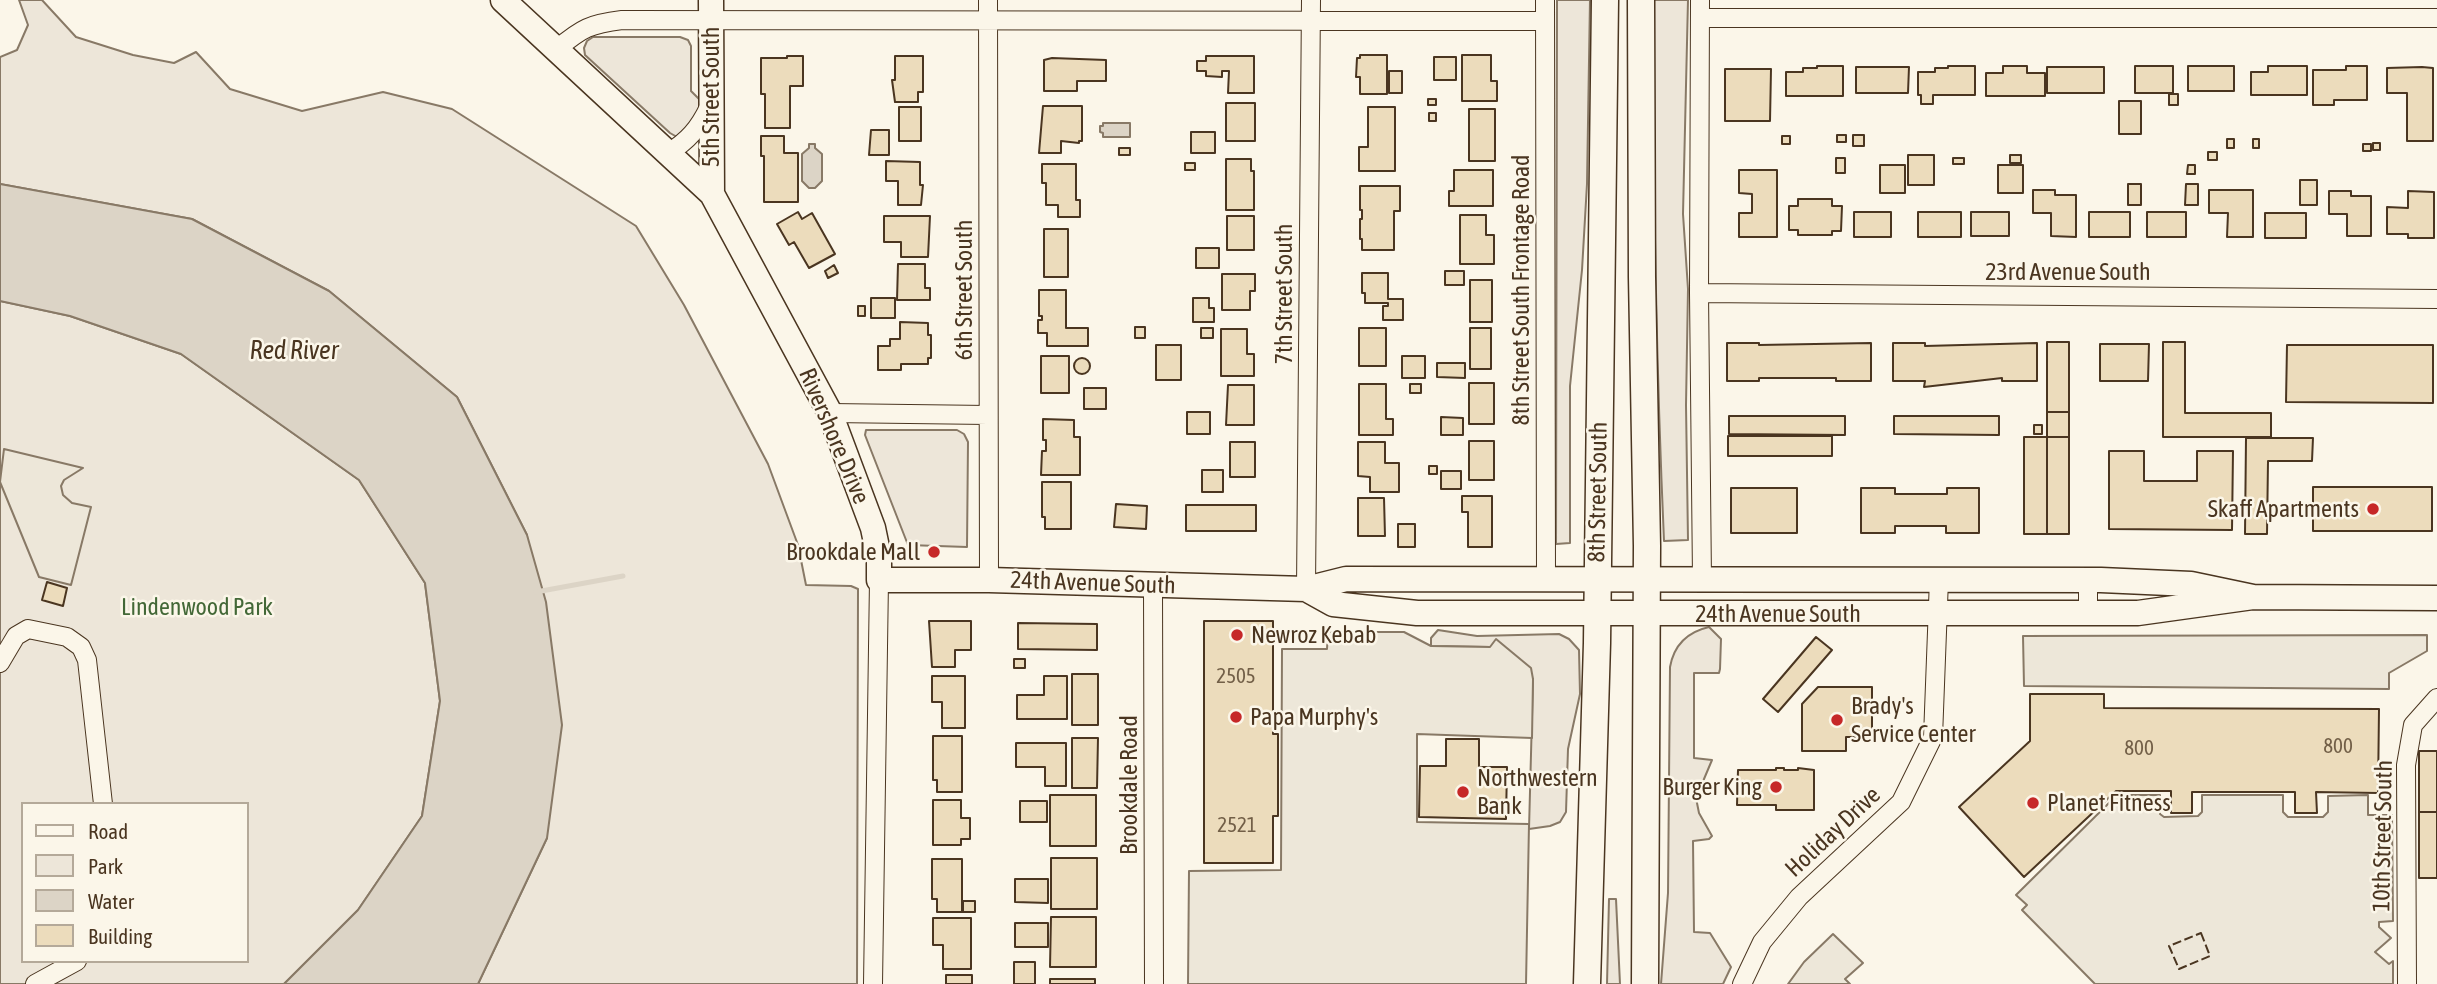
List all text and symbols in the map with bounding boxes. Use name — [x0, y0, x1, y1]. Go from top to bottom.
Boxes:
street label: 5th Street South — [697, 27, 725, 167]
street label: 8th Street South Frontage Road — [1507, 155, 1535, 425]
street label: 6th Street South — [950, 220, 978, 360]
street label: 7th Street South — [1270, 224, 1298, 364]
street label: 23rd Avenue South — [1985, 258, 2151, 286]
water label: Red River — [249, 335, 339, 367]
street label: Rivershore Drive — [793, 364, 875, 508]
street label: 8th Street South — [1582, 421, 1614, 563]
place label: Skaff Apartments — [2208, 495, 2359, 523]
marker: Skaff Apartments — [2365, 501, 2381, 517]
place label: Brookdale Mall — [786, 538, 920, 566]
marker: Brookdale Mall — [926, 544, 942, 560]
street label: 24th Avenue South — [1010, 566, 1176, 600]
park label: Lindenwood Park — [121, 593, 273, 621]
street label: 24th Avenue South — [1695, 600, 1861, 628]
place label: Newroz Kebab — [1251, 621, 1376, 649]
marker: Newroz Kebab — [1229, 627, 1245, 643]
house number: 2505 — [1216, 663, 1256, 689]
place label: Brady's Service Center — [1851, 692, 1976, 748]
place label: Papa Murphy's — [1250, 703, 1378, 731]
marker: Papa Murphy's — [1228, 709, 1244, 725]
marker: Brady's Service Center — [1829, 712, 1845, 728]
street label: Brookdale Road — [1115, 715, 1143, 855]
house number: 800 — [2323, 733, 2353, 759]
house number: 800 — [2124, 735, 2154, 761]
street label: 10th Street South — [2367, 760, 2399, 912]
place label: Northwestern Bank — [1477, 764, 1598, 820]
place label: Burger King — [1662, 773, 1762, 801]
marker: Burger King — [1768, 779, 1784, 795]
street label: Holiday Drive — [1780, 781, 1886, 883]
marker: Northwestern Bank — [1455, 784, 1471, 800]
place label: Planet Fitness — [2047, 789, 2171, 817]
marker: Planet Fitness — [2025, 795, 2041, 811]
legend — [21, 802, 248, 963]
house number: 2521 — [1217, 812, 1257, 838]
text: Road — [88, 819, 128, 843]
text: Park — [88, 854, 123, 878]
text: Water — [88, 889, 134, 913]
text: Building — [88, 924, 152, 948]

